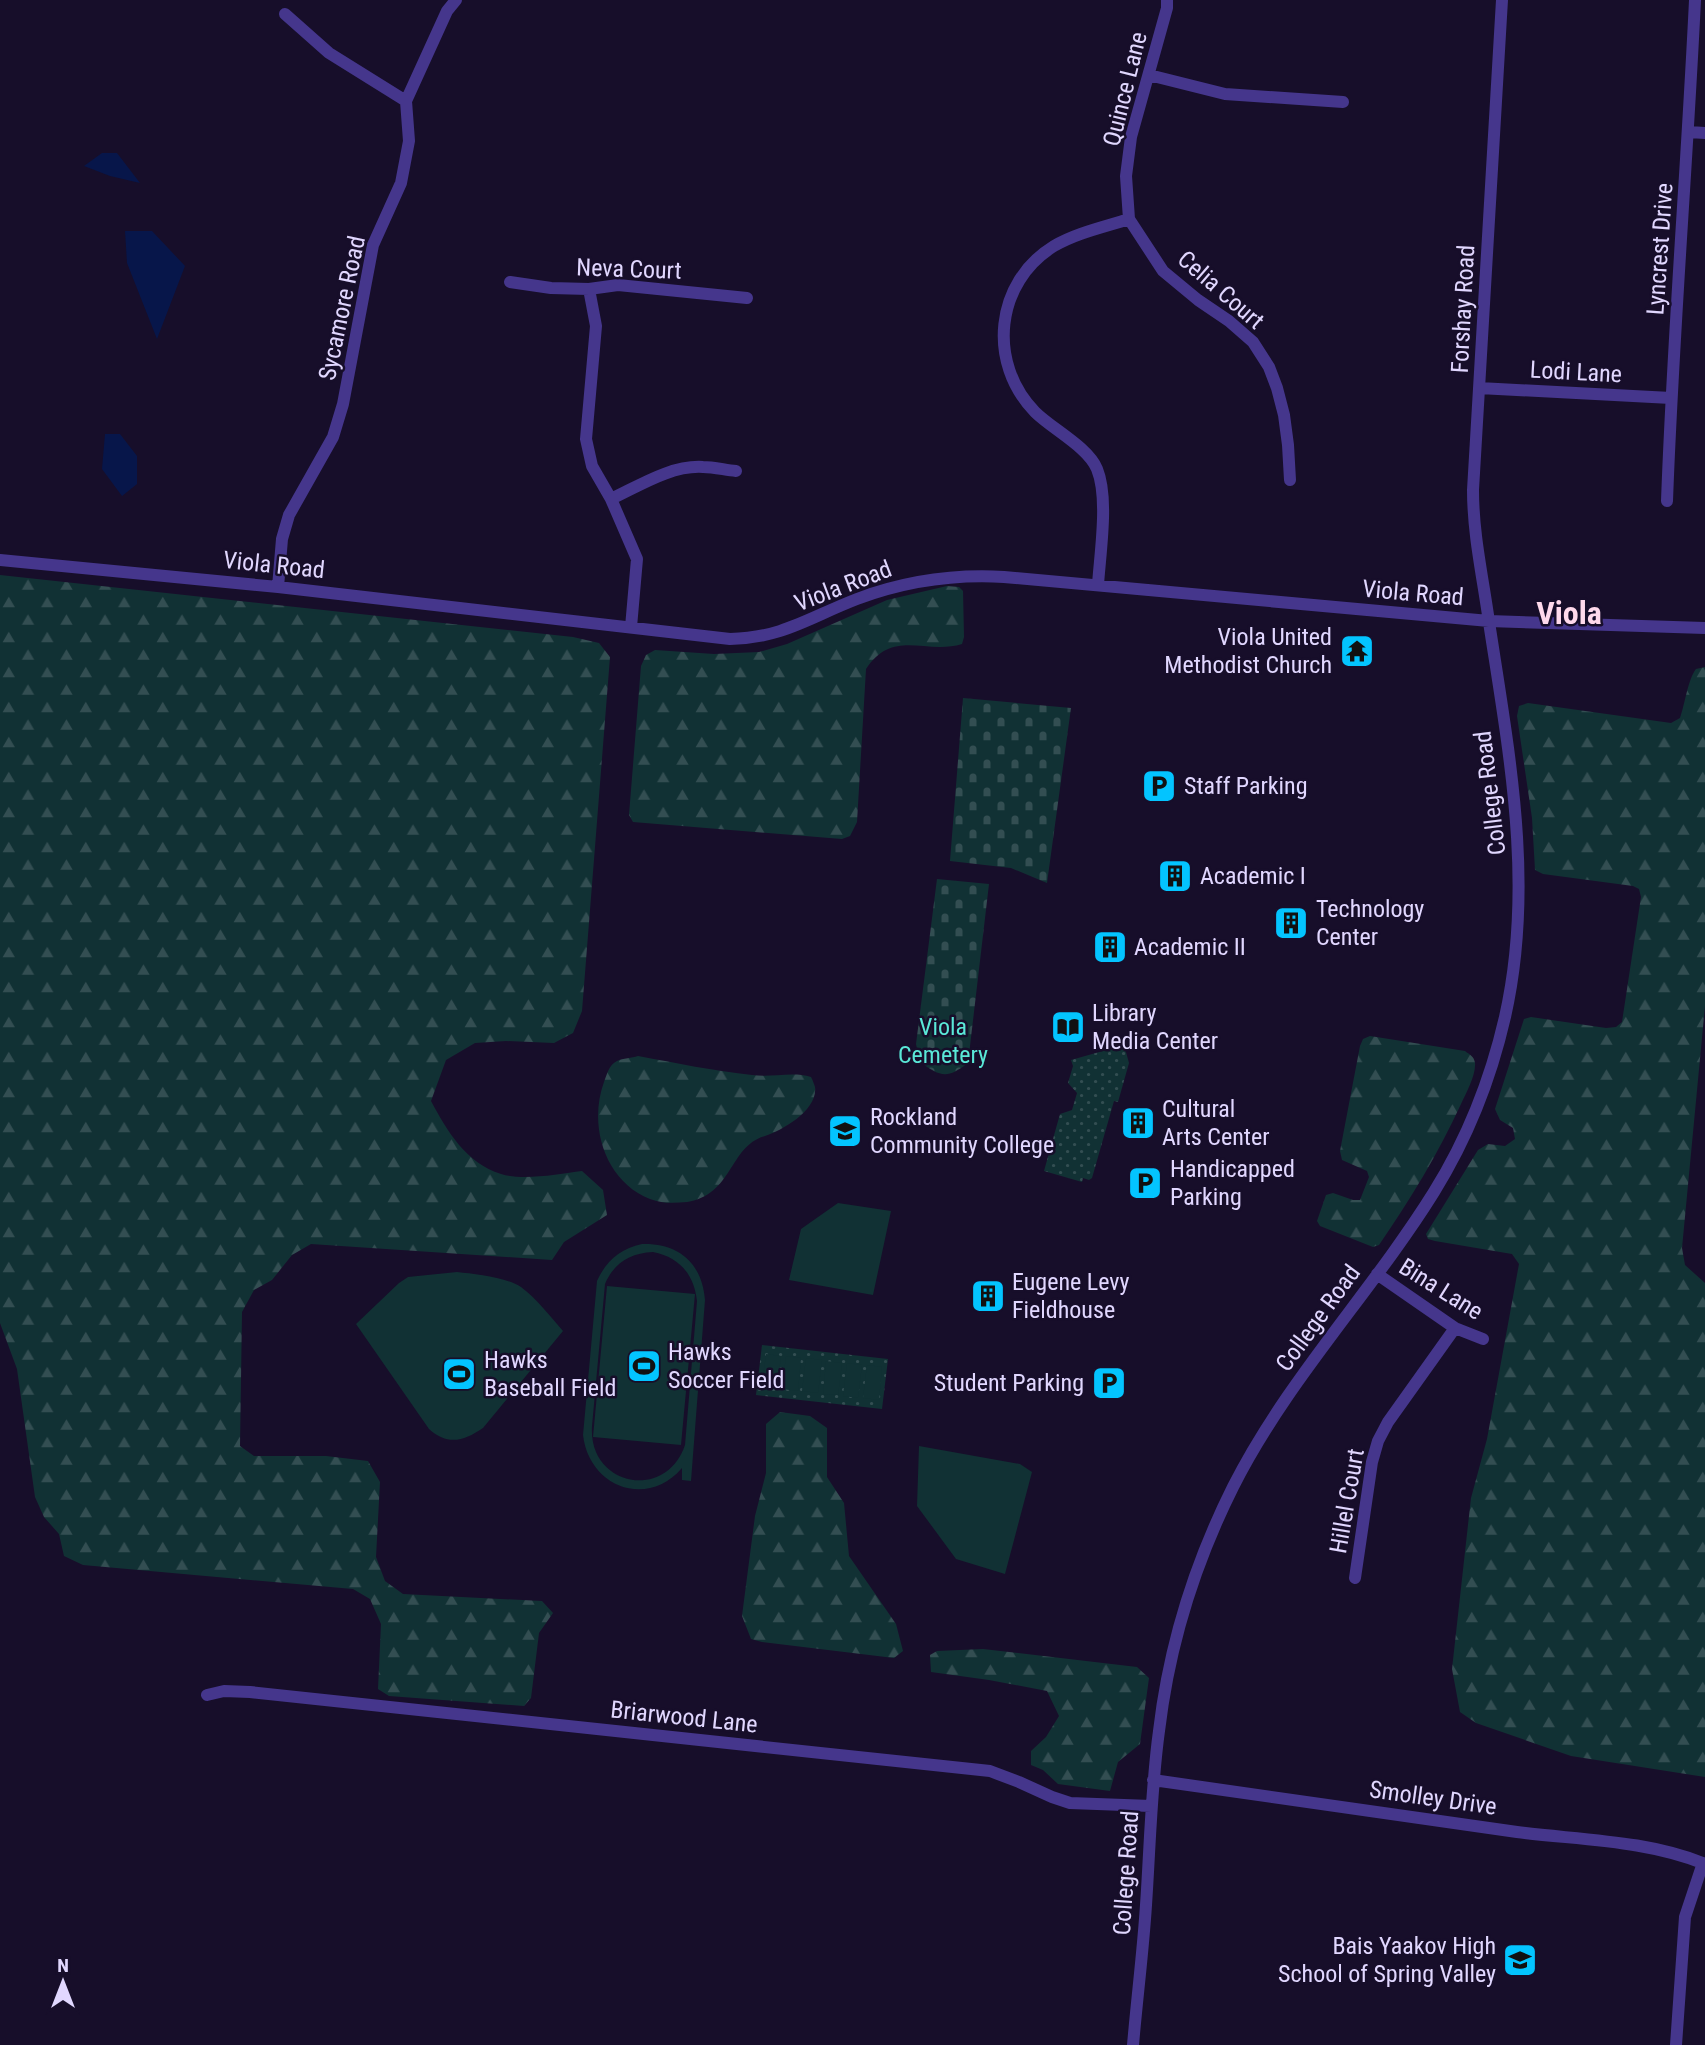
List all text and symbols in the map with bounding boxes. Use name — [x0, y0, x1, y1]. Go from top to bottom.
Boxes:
street label: Quince Lane — [1097, 29, 1153, 149]
street label: Lyncrest Drive — [1641, 182, 1679, 316]
street label: Sycamore Road — [313, 233, 371, 383]
street label: Forshay Road — [1446, 244, 1480, 374]
street label: Celia Court — [1172, 245, 1270, 335]
street label: Neva Court — [576, 253, 682, 285]
street label: Lodi Lane — [1529, 356, 1623, 388]
street label: Viola Road — [222, 546, 326, 584]
street label: Viola Road — [791, 555, 895, 617]
street label: Viola Road — [1361, 575, 1465, 611]
district label: Viola — [1536, 594, 1602, 632]
place label: Viola United Methodist Church — [1164, 623, 1332, 679]
temple icon: Viola United Methodist Church — [1338, 632, 1376, 670]
street label: College Road — [1469, 729, 1511, 857]
parking icon: Staff Parking — [1140, 767, 1178, 805]
place label: Staff Parking — [1184, 772, 1308, 800]
building icon: Academic I — [1156, 857, 1194, 895]
place label: Academic I — [1200, 862, 1306, 890]
place label: Technology Center — [1316, 895, 1424, 951]
building icon: Technology Center — [1272, 904, 1310, 942]
building icon: Academic II — [1091, 928, 1129, 966]
place label: Academic II — [1134, 933, 1246, 961]
place label: Library Media Center — [1092, 999, 1218, 1055]
library icon: Library Media Center — [1049, 1008, 1087, 1046]
park label: Viola Cemetery — [898, 1013, 988, 1069]
place label: Cultural Arts Center — [1162, 1095, 1269, 1151]
place label: Rockland Community College — [870, 1103, 1054, 1159]
building icon: Cultural Arts Center — [1119, 1104, 1157, 1142]
school or university icon: Rockland Community College — [826, 1112, 864, 1150]
place label: Handicapped Parking — [1170, 1155, 1295, 1211]
parking icon: Handicapped Parking — [1126, 1164, 1164, 1202]
street label: Bina Lane — [1394, 1252, 1488, 1326]
street label: College Road — [1270, 1259, 1366, 1377]
place label: Eugene Levy Fieldhouse — [1012, 1268, 1130, 1324]
building icon: Eugene Levy Fieldhouse — [969, 1277, 1007, 1315]
place label: Hawks Soccer Field — [668, 1338, 784, 1394]
place label: Hawks Baseball Field — [484, 1346, 616, 1402]
sports icon: Hawks Soccer Field — [625, 1347, 663, 1385]
sports icon: Hawks Baseball Field — [440, 1355, 478, 1393]
parking icon: Student Parking — [1090, 1364, 1128, 1402]
place label: Student Parking — [934, 1369, 1084, 1397]
street label: Hillel Court — [1324, 1446, 1370, 1556]
street label: Briarwood Lane — [609, 1695, 759, 1739]
street label: Smolley Drive — [1368, 1775, 1498, 1821]
street label: College Road — [1108, 1810, 1144, 1936]
place label: Bais Yaakov High School of Spring Valley — [1278, 1932, 1496, 1988]
school or university icon: Bais Yaakov High School of Spring Valley — [1501, 1941, 1539, 1979]
north arrow — [28, 1947, 98, 2017]
text: N — [57, 1954, 69, 1977]

